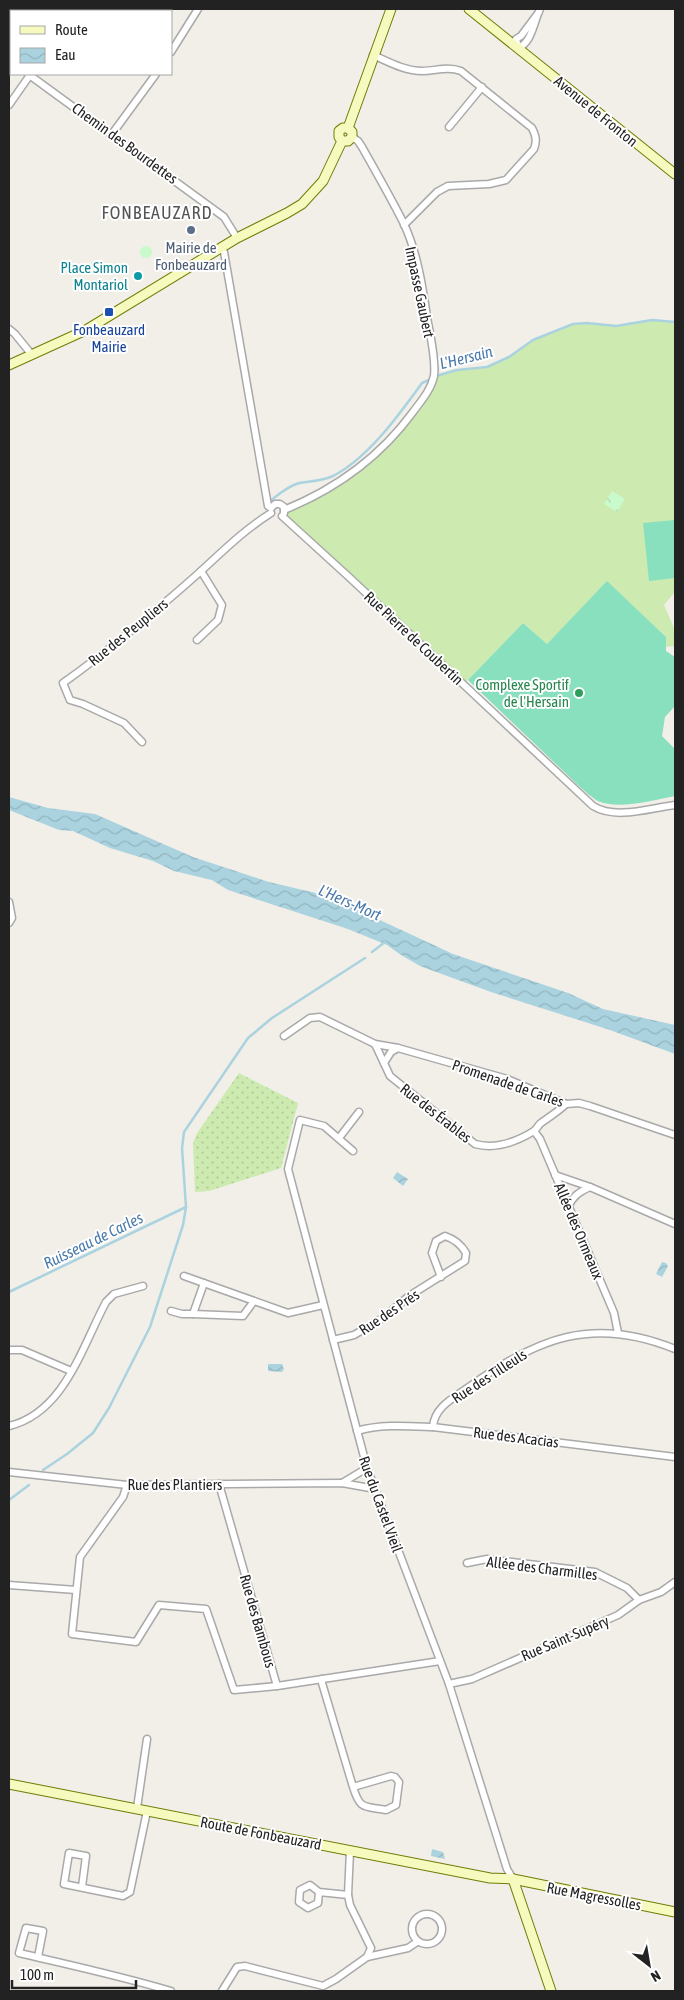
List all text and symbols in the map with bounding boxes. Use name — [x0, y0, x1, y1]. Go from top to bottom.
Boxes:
legend — [10, 10, 172, 75]
text: Route — [55, 21, 88, 38]
text: Eau — [55, 46, 76, 63]
street label: Avenue de Fronton — [551, 72, 641, 150]
street label: Chemin des Bourdettes — [69, 99, 181, 187]
district label: FONBEAUZARD — [101, 202, 213, 223]
marker: Mairie de Fonbeauzard — [185, 224, 197, 236]
place label: Mairie de Fonbeauzard — [155, 239, 227, 273]
street label: Impasse Gaubert — [402, 245, 438, 339]
place label: Place Simon Montariol — [60, 259, 128, 293]
marker: Place Simon Montariol — [132, 270, 144, 282]
marker: Fonbeauzard Mairie — [103, 306, 115, 318]
place label: Fonbeauzard Mairie — [73, 321, 145, 355]
water label: L'Hersain — [438, 342, 495, 372]
street label: Rue Pierre de Coubertin — [361, 588, 467, 688]
street label: Rue des Peupliers — [85, 595, 171, 669]
place label: Complexe Sportif de l'Hersain — [475, 676, 569, 710]
marker: Complexe Sportif de l'Hersain — [573, 687, 585, 699]
water label: L'Hers-Mort — [316, 880, 384, 924]
street label: Promenade de Carles — [450, 1056, 566, 1110]
street label: Rue des Érables — [397, 1080, 475, 1146]
street label: Allée des Ormeaux — [551, 1180, 607, 1282]
water label: Ruisseau de Carles — [40, 1208, 146, 1272]
street label: Rue des Prés — [356, 1286, 422, 1338]
street label: Rue des Tilleuls — [448, 1346, 530, 1406]
street label: Rue des Acacias — [472, 1423, 560, 1451]
street label: Rue du Castel Vieil — [356, 1454, 406, 1554]
street label: Rue des Plantiers — [128, 1476, 222, 1493]
street label: Allée des Charmilles — [486, 1553, 598, 1583]
street label: Rue des Bambous — [237, 1572, 279, 1670]
street label: Rue Saint-Supéry — [519, 1612, 611, 1664]
street label: Route de Fonbeauzard — [199, 1813, 323, 1853]
street label: Rue Magressolles — [545, 1879, 643, 1913]
north arrow — [624, 1940, 674, 1990]
scale bar — [12, 1958, 136, 1990]
text: 100 m — [20, 1966, 54, 1983]
text: N — [648, 1967, 663, 1985]

